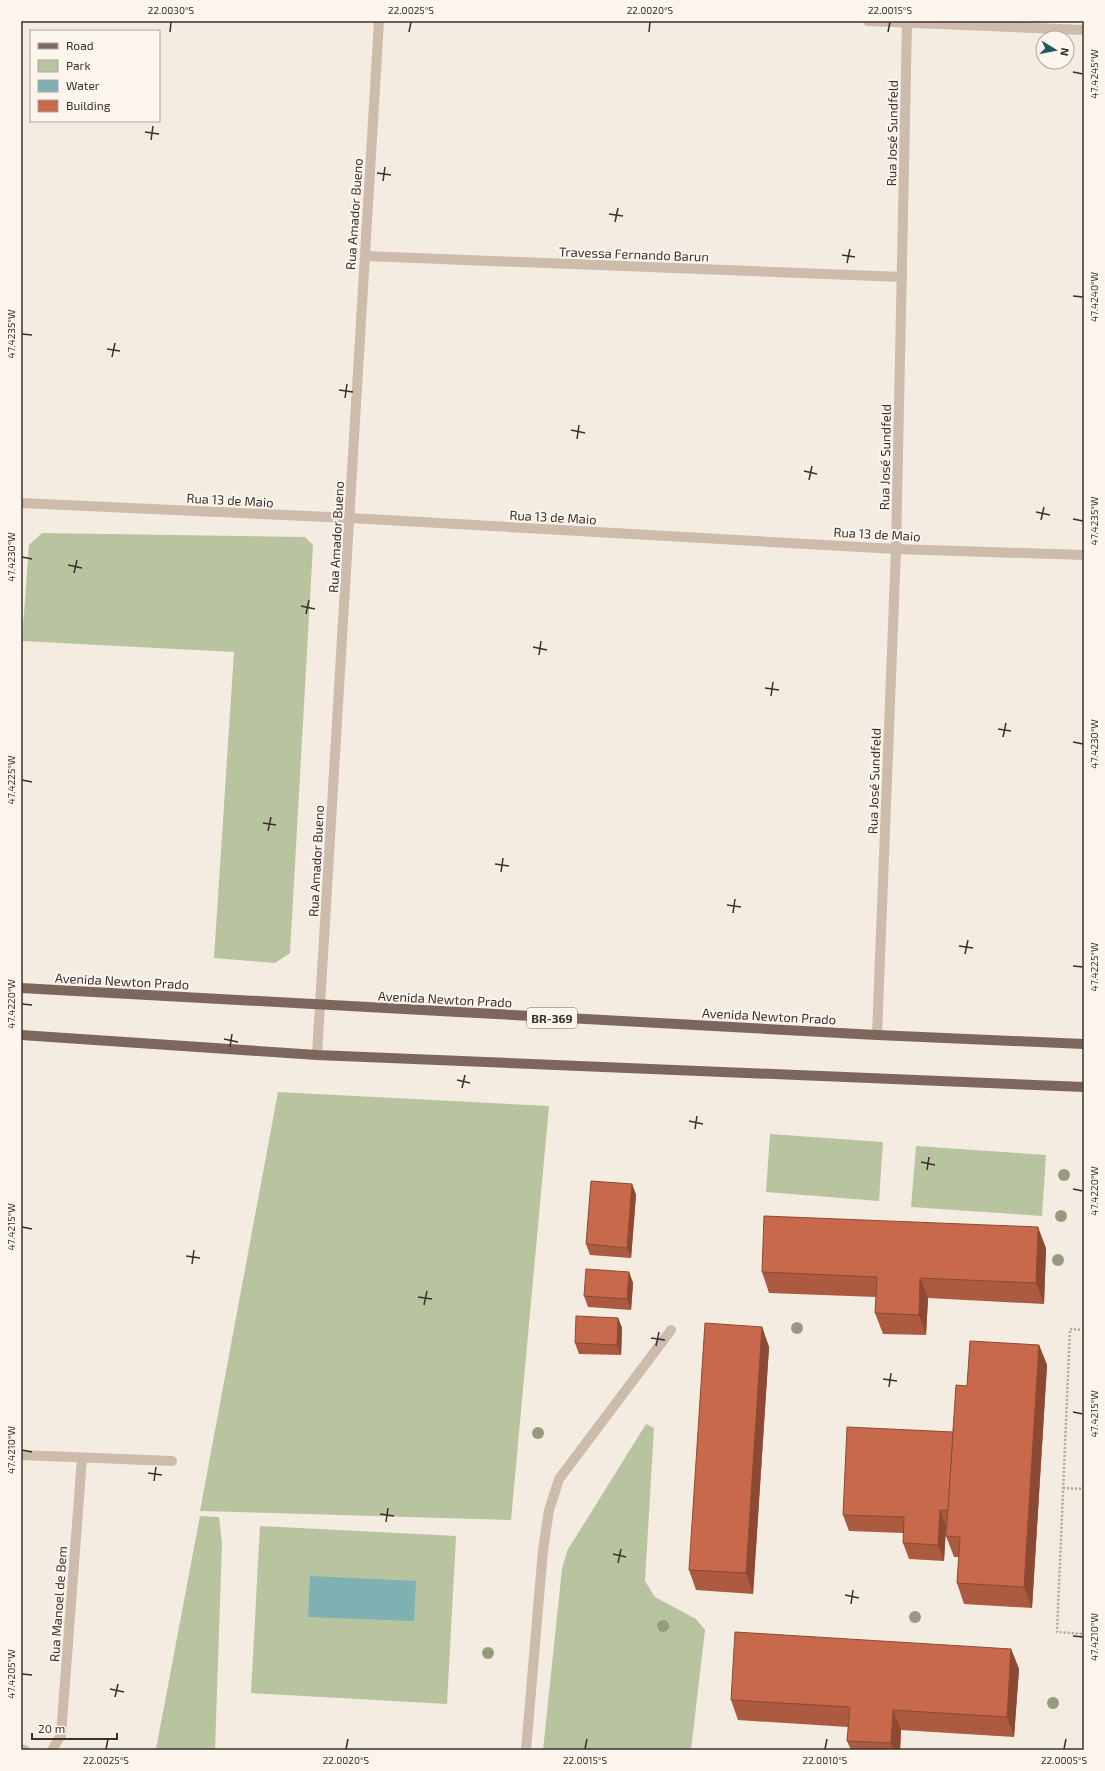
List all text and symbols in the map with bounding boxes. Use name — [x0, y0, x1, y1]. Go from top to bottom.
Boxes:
text: 22.0030°S — [148, 4, 195, 16]
text: 22.0025°S — [388, 4, 434, 16]
text: 22.0020°S — [627, 4, 674, 16]
text: 22.0015°S — [868, 4, 912, 16]
legend — [30, 30, 160, 122]
north arrow — [1035, 30, 1075, 70]
text: Road — [66, 38, 94, 52]
text: N — [1058, 47, 1072, 57]
text: 47.4245°W — [1088, 49, 1100, 99]
text: Park — [66, 58, 91, 72]
text: Water — [66, 78, 100, 92]
street label: Rua José Sundfeld — [883, 80, 901, 186]
text: Building — [66, 98, 111, 112]
street label: Rua Amador Bueno — [342, 158, 366, 270]
street label: Travessa Fernando Barun — [559, 243, 709, 265]
text: 47.4240°W — [1088, 271, 1100, 322]
text: 47.4235°W — [5, 309, 17, 358]
street label: Rua José Sundfeld — [876, 404, 894, 510]
street label: Rua Amador Bueno — [325, 481, 347, 593]
street label: Rua 13 de Maio — [186, 490, 274, 510]
text: 47.4235°W — [1088, 496, 1100, 545]
street label: Rua 13 de Maio — [509, 507, 597, 527]
street label: Rua 13 de Maio — [833, 524, 921, 544]
text: 47.4230°W — [5, 532, 17, 582]
text: 47.4230°W — [1088, 719, 1100, 769]
street label: Rua José Sundfeld — [864, 728, 884, 834]
text: 47.4225°W — [5, 755, 17, 804]
street label: Rua Amador Bueno — [305, 805, 327, 917]
text: 47.4225°W — [1088, 942, 1100, 991]
street label: Avenida Newton Prado — [54, 969, 190, 993]
text: 47.4220°W — [5, 979, 17, 1029]
street label: Avenida Newton Prado — [377, 987, 513, 1011]
street label: Avenida Newton Prado — [701, 1004, 837, 1028]
road number: BR-369 — [527, 1008, 577, 1028]
text: 47.4220°W — [1088, 1166, 1100, 1216]
text: 47.4215°W — [5, 1203, 17, 1251]
text: 47.4215°W — [1088, 1390, 1100, 1438]
text: 47.4210°W — [5, 1426, 17, 1474]
street label: Rua Manoel de Bem — [46, 1546, 70, 1662]
text: 47.4210°W — [1088, 1613, 1100, 1661]
text: 47.4205°W — [5, 1649, 17, 1699]
scale bar — [32, 1715, 117, 1741]
text: 20 m — [38, 1721, 65, 1735]
text: 22.0025°S — [83, 1754, 129, 1766]
text: 22.0020°S — [323, 1754, 370, 1766]
text: 22.0015°S — [563, 1754, 607, 1766]
text: 22.0010°S — [803, 1754, 848, 1766]
text: 22.0005°S — [1041, 1754, 1087, 1766]

